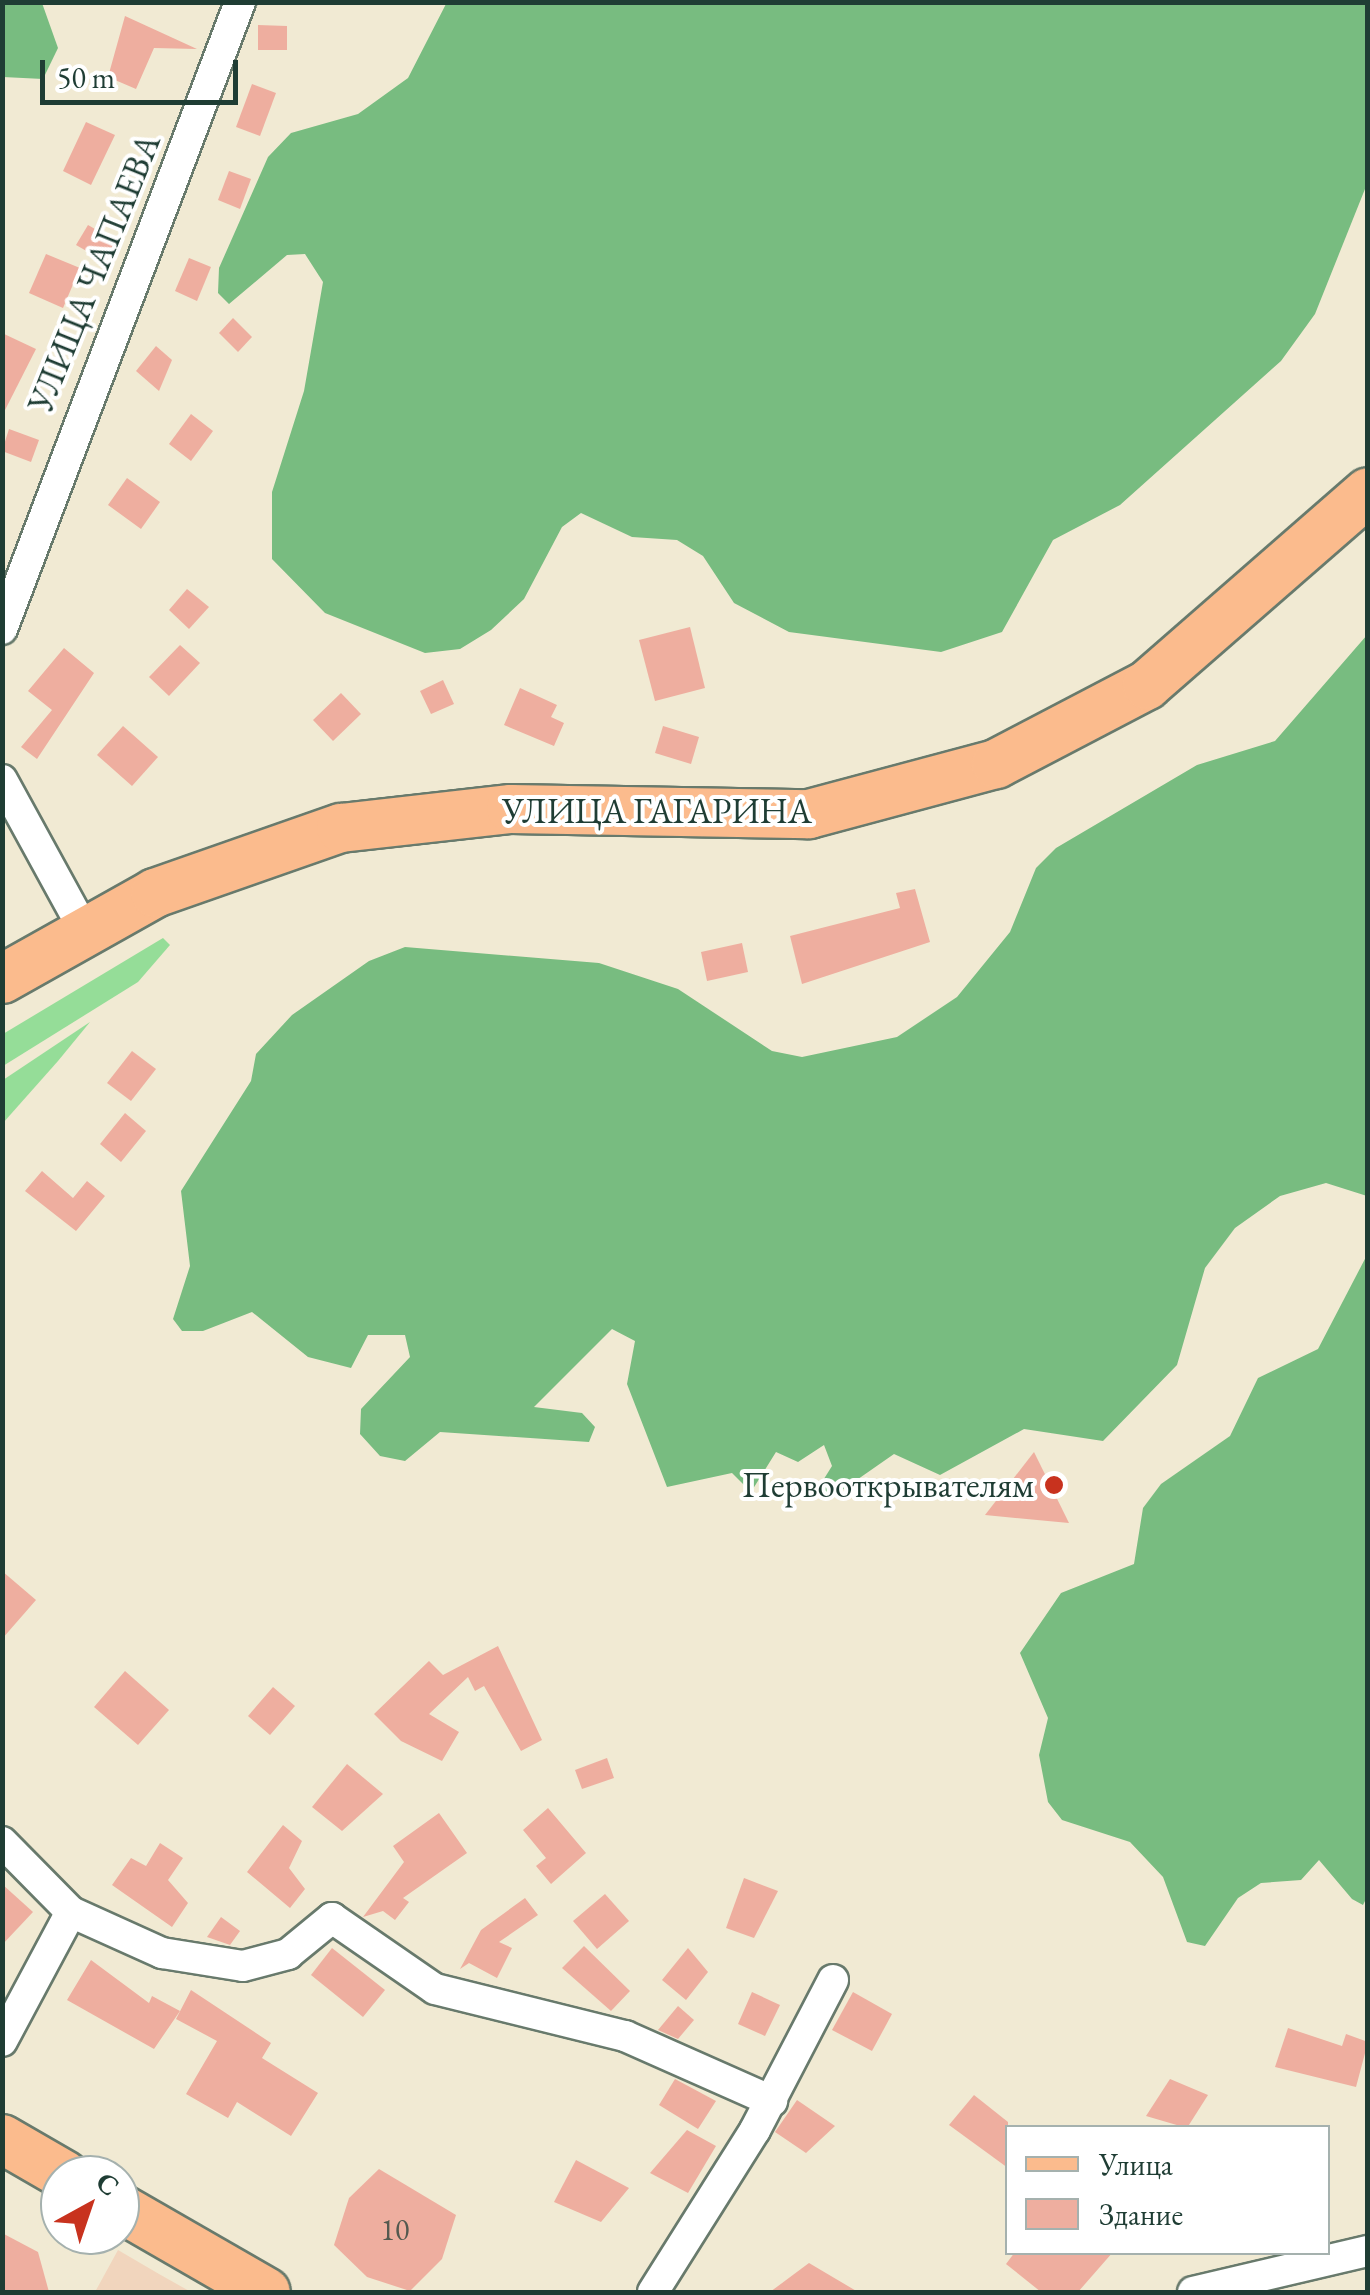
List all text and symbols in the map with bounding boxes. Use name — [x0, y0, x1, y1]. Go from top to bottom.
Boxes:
scale bar — [45, 40, 242, 102]
text: 50 m — [57, 58, 115, 97]
street label: УЛИЦА ЧАПАЕВА — [19, 127, 169, 419]
street label: УЛИЦА ГАГАРИНА — [502, 790, 812, 832]
place label: Первооткрывателям — [742, 1464, 1034, 1506]
marker: Первооткрывателям — [1043, 1474, 1065, 1496]
legend — [1005, 2125, 1330, 2255]
text: Улица — [1099, 2145, 1173, 2184]
north arrow — [40, 2155, 140, 2255]
text: С — [89, 2163, 127, 2204]
text: Здание — [1099, 2195, 1183, 2234]
house number: 10 — [381, 2212, 409, 2248]

